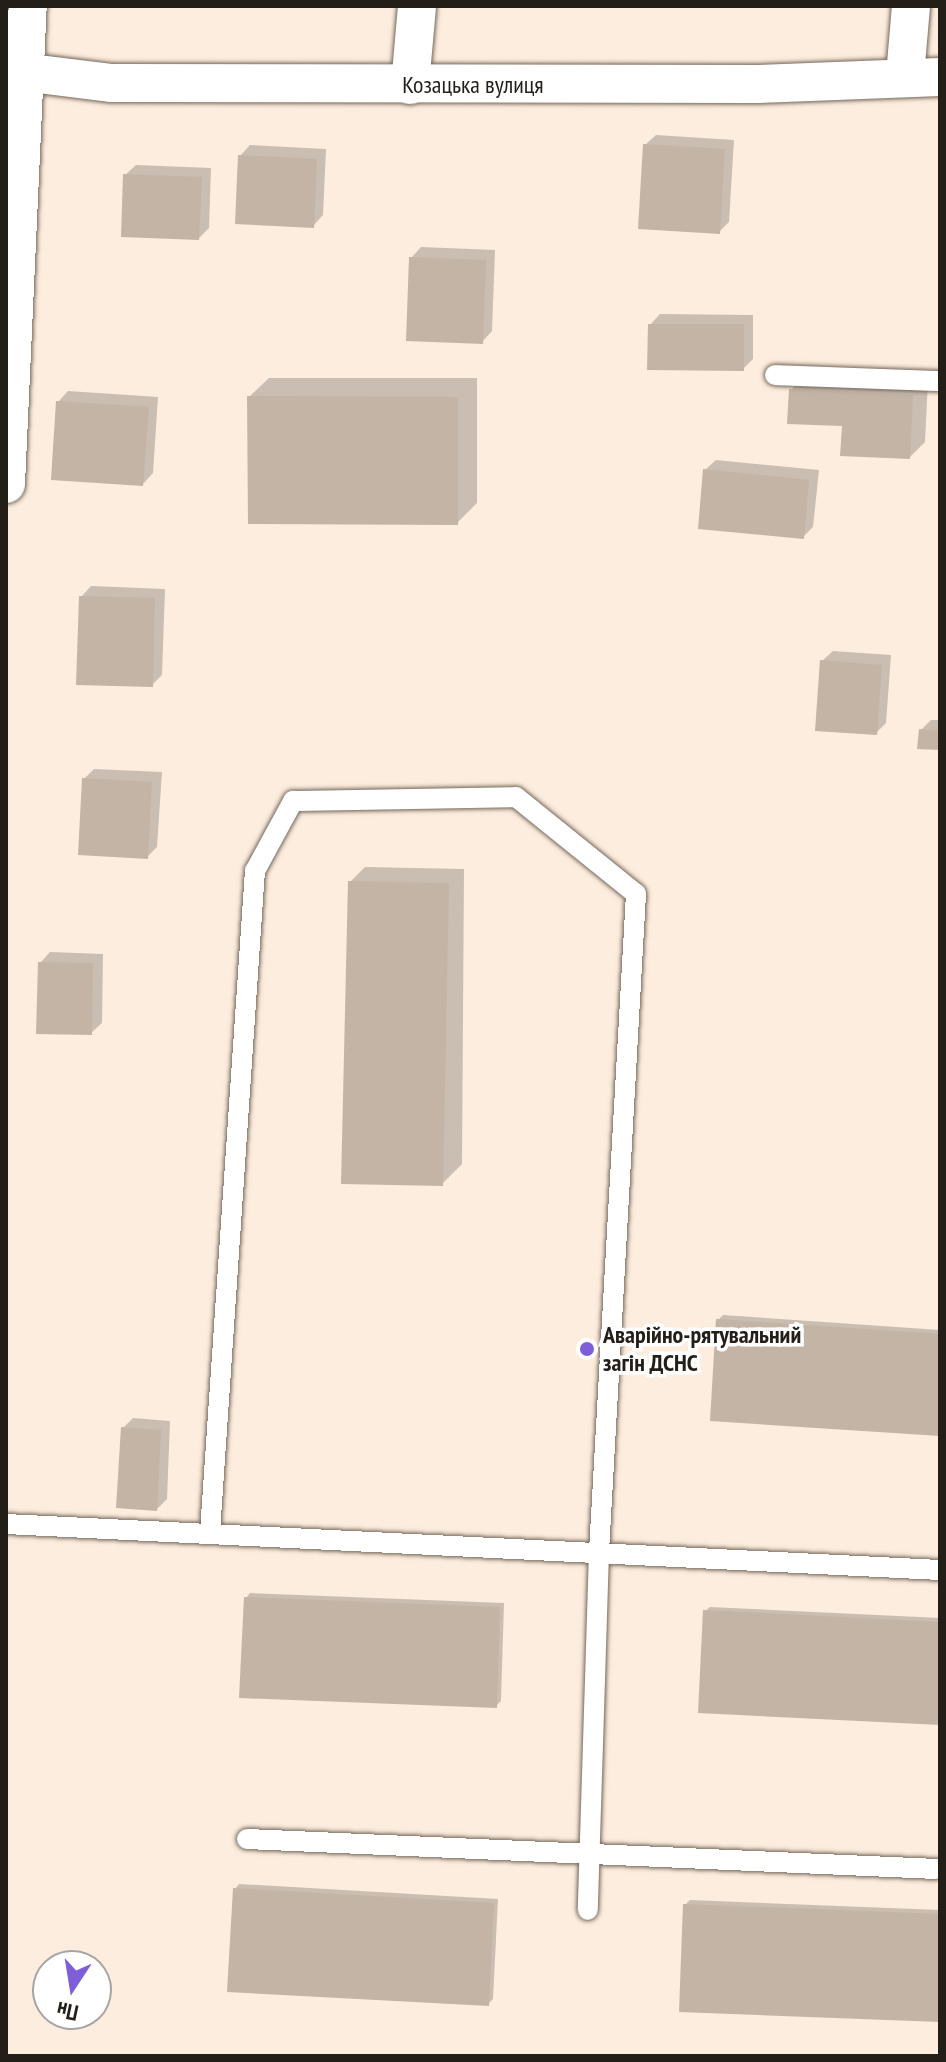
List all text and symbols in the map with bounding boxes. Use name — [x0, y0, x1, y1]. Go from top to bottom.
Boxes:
street label: Козацька вулиця — [402, 71, 544, 99]
place label: Аварійно-рятувальний загін ДСНС — [603, 1321, 801, 1377]
marker: Аварійно-рятувальний загін ДСНС — [578, 1340, 596, 1358]
north arrow — [32, 1950, 112, 2030]
text: Пн — [54, 1996, 81, 2027]

